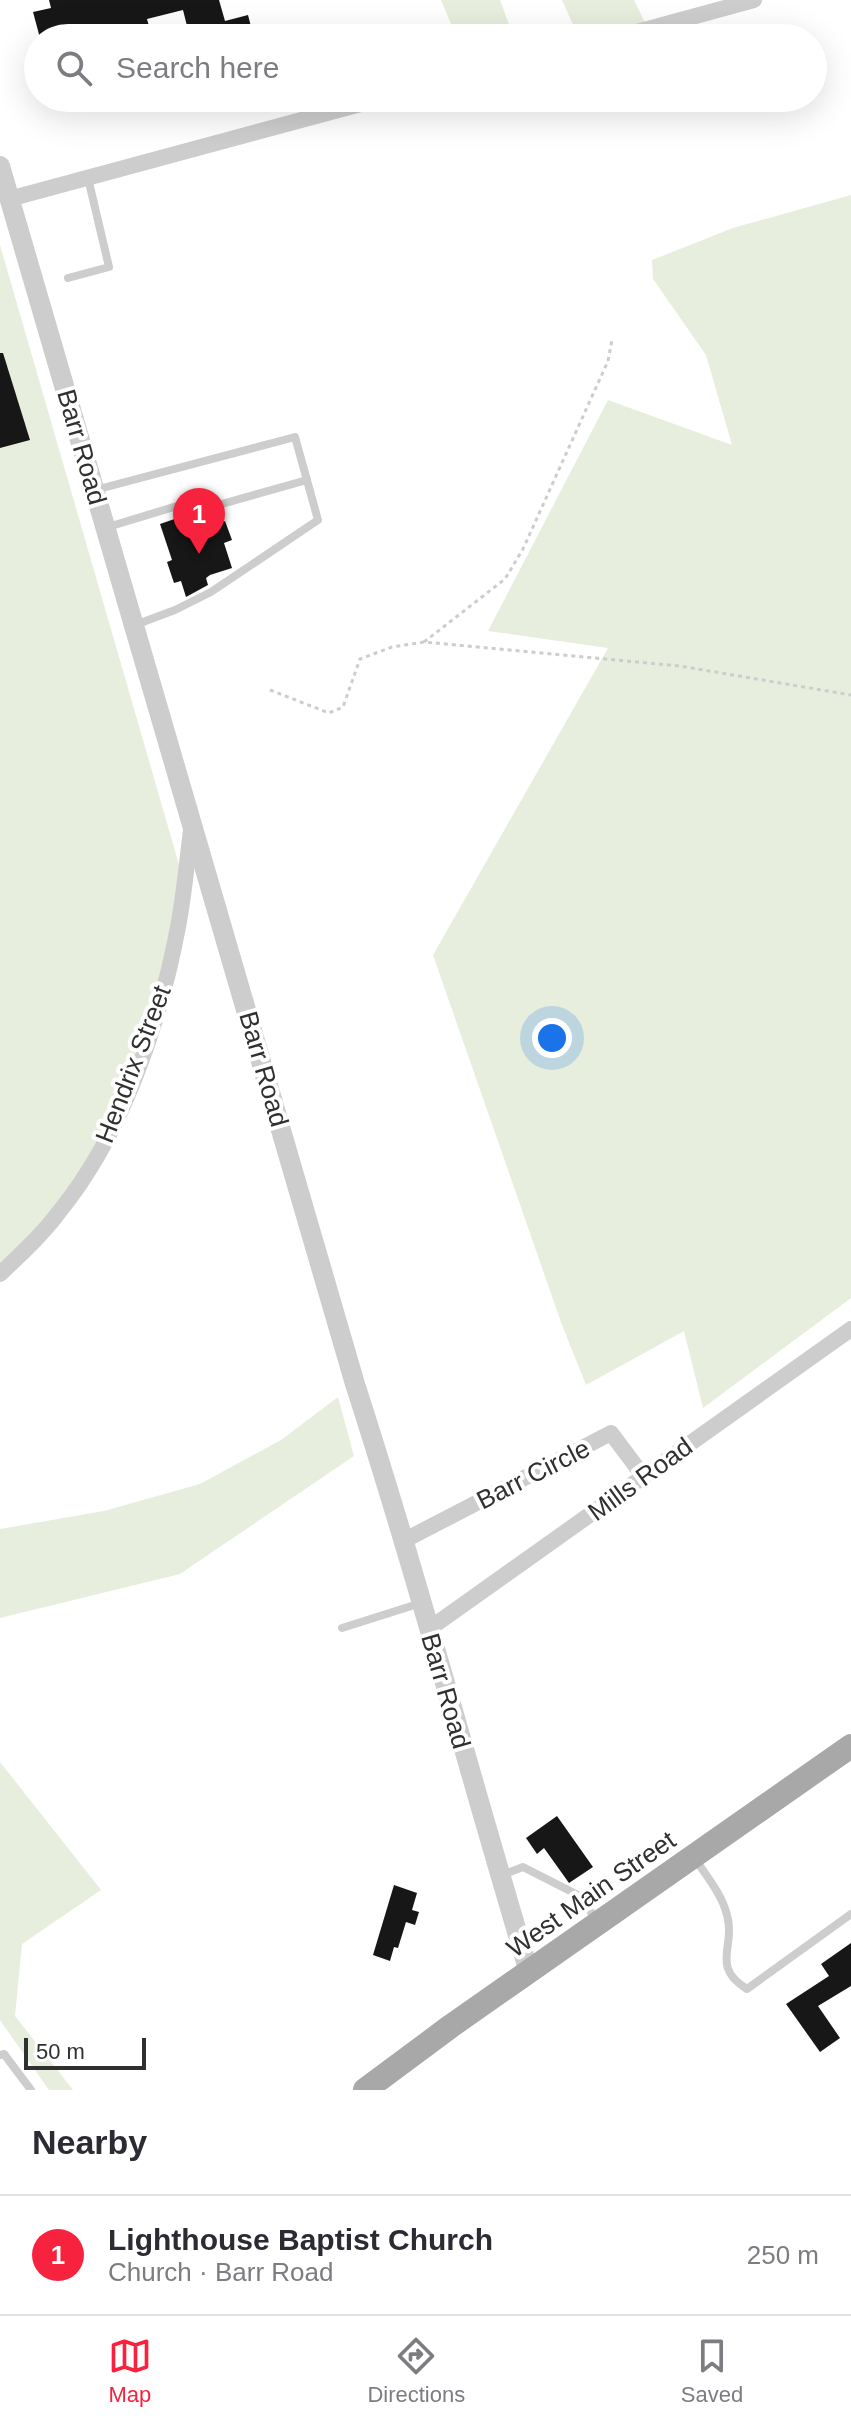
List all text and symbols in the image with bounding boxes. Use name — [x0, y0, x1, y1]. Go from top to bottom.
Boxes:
search box — [24, 24, 827, 112]
icon: search — [52, 46, 96, 90]
text: Search here — [116, 51, 279, 84]
street label: Barr Road — [51, 386, 113, 508]
pin: 1 — [173, 488, 225, 554]
street label: Hendrix Street — [89, 980, 177, 1147]
street label: Barr Road — [233, 1008, 295, 1130]
your location — [532, 1018, 572, 1058]
street label: Mills Road — [582, 1431, 698, 1527]
street label: Barr Circle — [471, 1433, 595, 1515]
street label: Barr Road — [415, 1630, 477, 1752]
street label: West Main Street — [501, 1824, 682, 1963]
scale bar — [24, 2034, 146, 2070]
text: 50 m — [36, 2039, 85, 2064]
text: Nearby — [32, 2123, 147, 2161]
text: Lighthouse Baptist Church — [108, 2223, 493, 2256]
text: 1 — [51, 2240, 65, 2270]
text: 250 m — [747, 2240, 819, 2270]
text: Church · Barr Road — [108, 2257, 333, 2287]
tab: Map — [108, 2334, 152, 2408]
tab: Directions — [367, 2334, 465, 2408]
tab: Saved — [681, 2334, 743, 2408]

